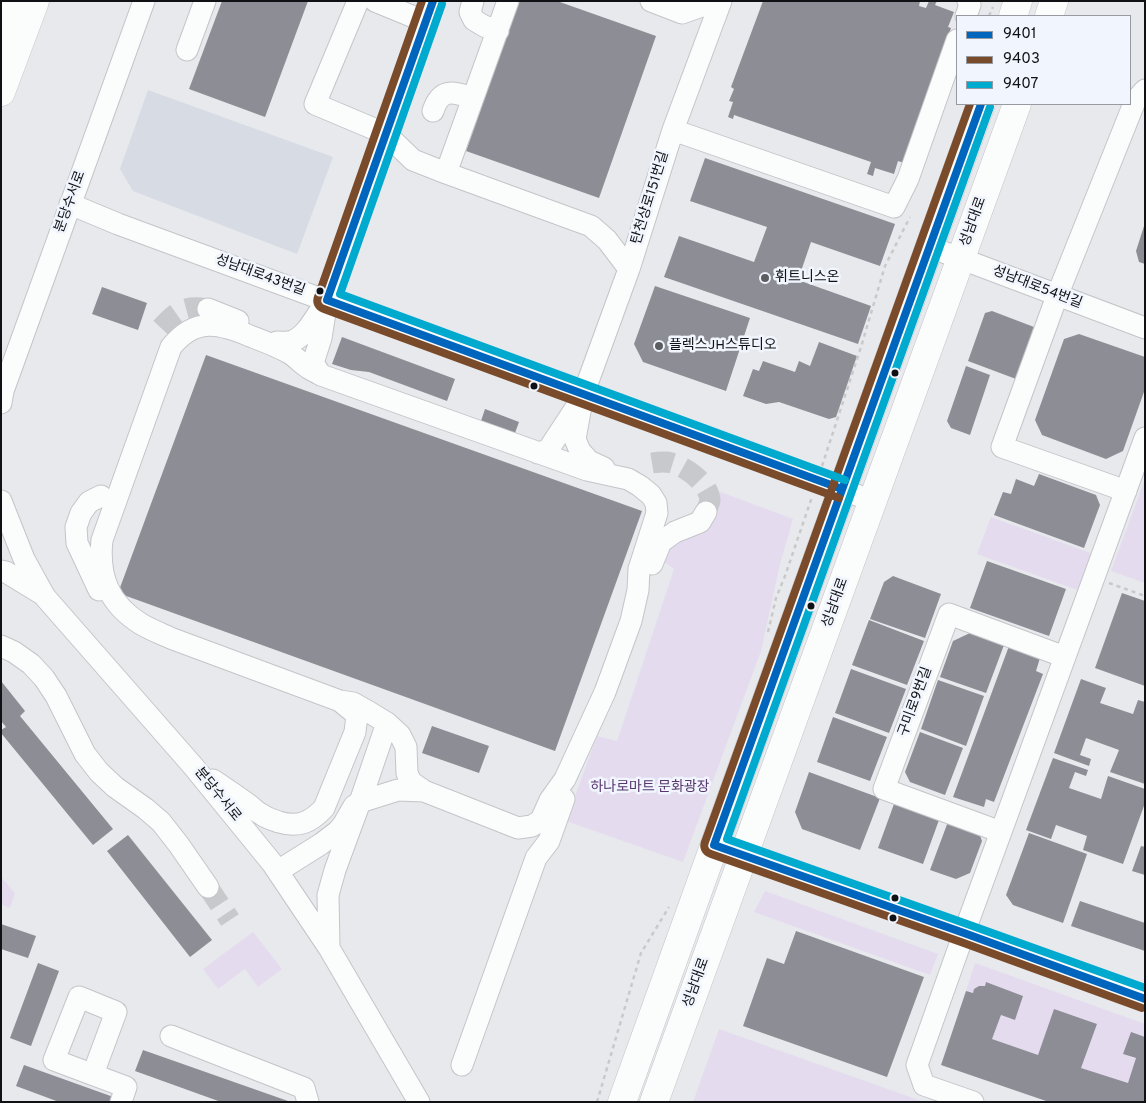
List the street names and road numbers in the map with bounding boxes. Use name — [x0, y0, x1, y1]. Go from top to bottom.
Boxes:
street label: 탄천상로151번길 — [629, 149, 673, 247]
street label: 분당수서로 — [52, 169, 90, 235]
street label: 성남대로 — [957, 195, 991, 249]
street label: 성남대로43번길 — [213, 252, 307, 300]
street label: 성남대로54번길 — [990, 263, 1084, 313]
street label: 성남대로 — [819, 576, 853, 630]
street label: 구미로9번길 — [896, 665, 936, 739]
street label: 분당수서로 — [190, 765, 244, 825]
street label: 성남대로 — [680, 956, 714, 1010]

